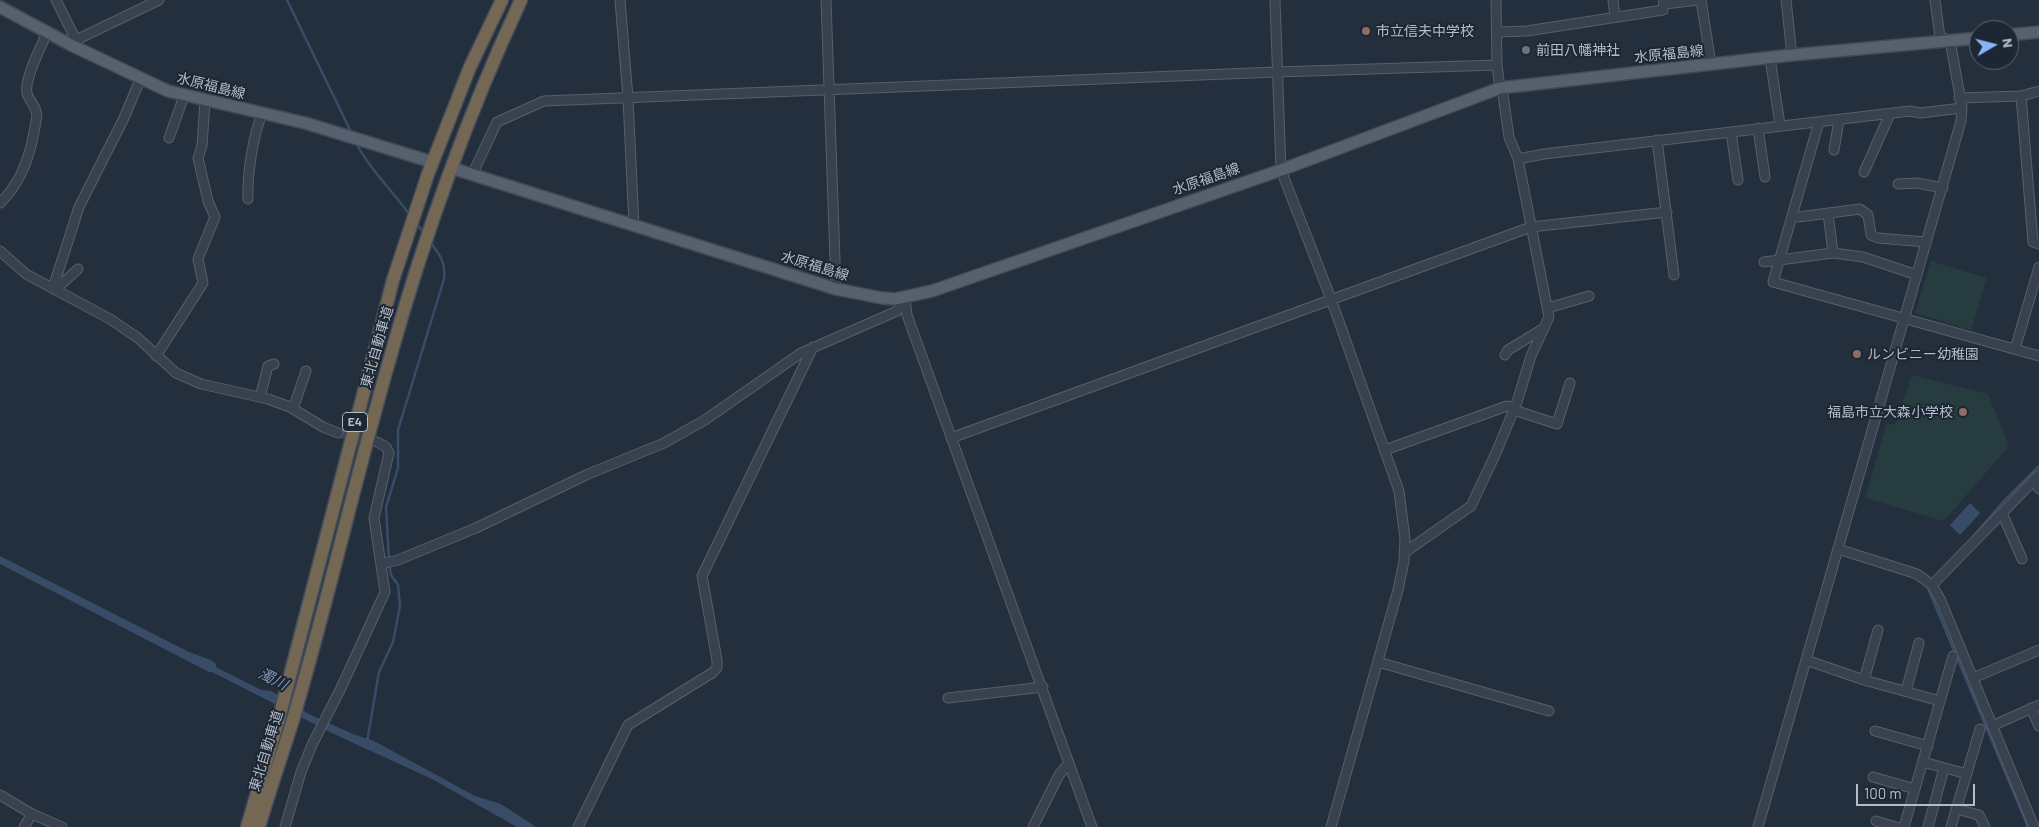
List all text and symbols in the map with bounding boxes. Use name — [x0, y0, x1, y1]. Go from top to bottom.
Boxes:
north arrow — [1969, 20, 2019, 70]
place label: 市立信夫中学校 — [1376, 23, 1474, 39]
marker: 市立信夫中学校 — [1360, 25, 1372, 37]
text: N — [1999, 37, 2017, 49]
place label: 前田八幡神社 — [1536, 42, 1620, 58]
street label: 水原福島線 — [1633, 42, 1705, 66]
marker: 前田八幡神社 — [1520, 44, 1532, 56]
street label: 水原福島線 — [175, 69, 247, 103]
street label: 水原福島線 — [1170, 160, 1242, 198]
street label: 水原福島線 — [779, 248, 851, 284]
street label: 東北自動車道 — [357, 304, 397, 390]
place label: ルンビニー幼稚園 — [1867, 346, 1979, 362]
marker: ルンビニー幼稚園 — [1851, 348, 1863, 360]
place label: 福島市立大森小学校 — [1827, 404, 1953, 420]
marker: 福島市立大森小学校 — [1957, 406, 1969, 418]
road number: E4 — [342, 412, 368, 432]
water label: 濁川 — [256, 664, 290, 694]
street label: 東北自動車道 — [246, 708, 286, 794]
scale bar — [1859, 774, 1978, 806]
text: 100 m — [1864, 784, 1902, 802]

